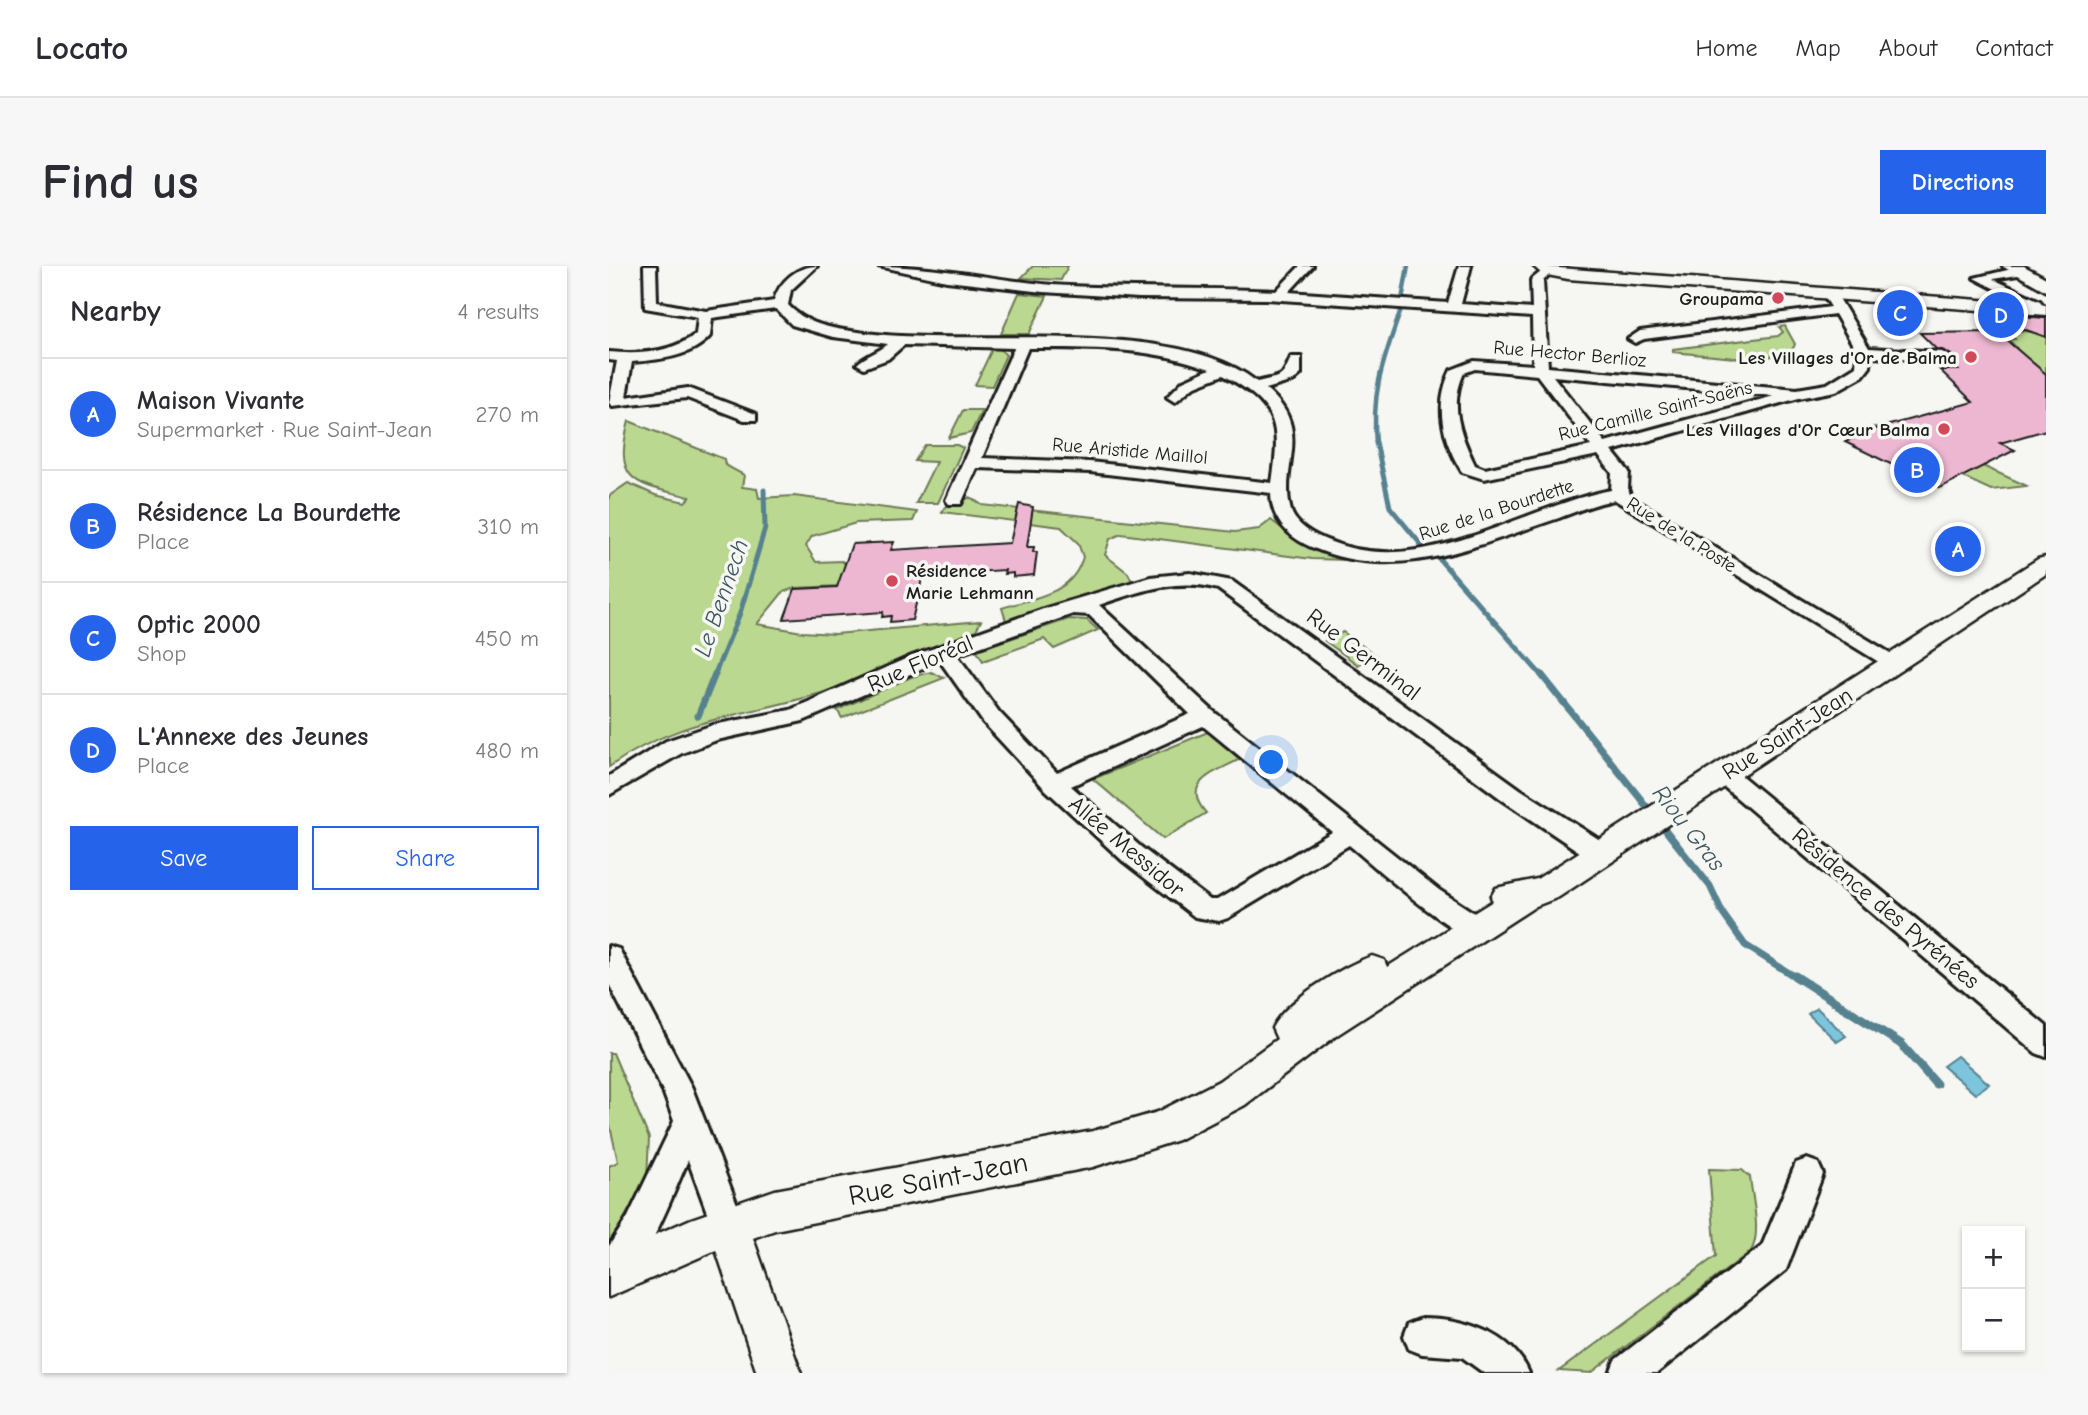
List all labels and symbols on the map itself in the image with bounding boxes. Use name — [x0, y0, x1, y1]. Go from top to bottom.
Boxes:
pin: C — [1877, 287, 1923, 339]
place label: Groupama — [1679, 288, 1764, 310]
pin: D — [1978, 289, 2024, 341]
marker: Groupama — [1770, 290, 1786, 306]
street label: Rue Hector Berlioz — [1493, 336, 1647, 372]
place label: Les Villages d'Or de Balma — [1738, 347, 1957, 369]
marker: Les Villages d'Or de Balma — [1963, 349, 1979, 365]
street label: Rue Camille Saint-Saëns — [1556, 376, 1755, 446]
place label: Les Villages d'Or Cœur Balma — [1686, 419, 1930, 441]
marker: Les Villages d'Or Cœur Balma — [1936, 421, 1952, 437]
street label: Rue Aristide Maillol — [1051, 433, 1209, 469]
pin: B — [1894, 444, 1940, 496]
street label: Rue de la Bourdette — [1416, 475, 1576, 545]
street label: Rue de la Poste — [1623, 492, 1740, 577]
pin: A — [1935, 523, 1981, 575]
water label: Le Bennech — [688, 536, 754, 660]
place label: Résidence Marie Lehmann — [906, 560, 1034, 604]
marker: Résidence Marie Lehmann — [884, 573, 900, 589]
street label: Rue Germinal — [1301, 603, 1426, 706]
street label: Rue Floréal — [863, 629, 977, 698]
street label: Rue Saint-Jean — [1717, 681, 1857, 785]
your location — [1254, 745, 1288, 779]
water label: Riou Gras — [1647, 779, 1731, 877]
street label: Allée Messidor — [1063, 790, 1191, 903]
street label: Résidence des Pyrénées — [1787, 822, 1985, 995]
street label: Rue Saint-Jean — [846, 1146, 1031, 1212]

